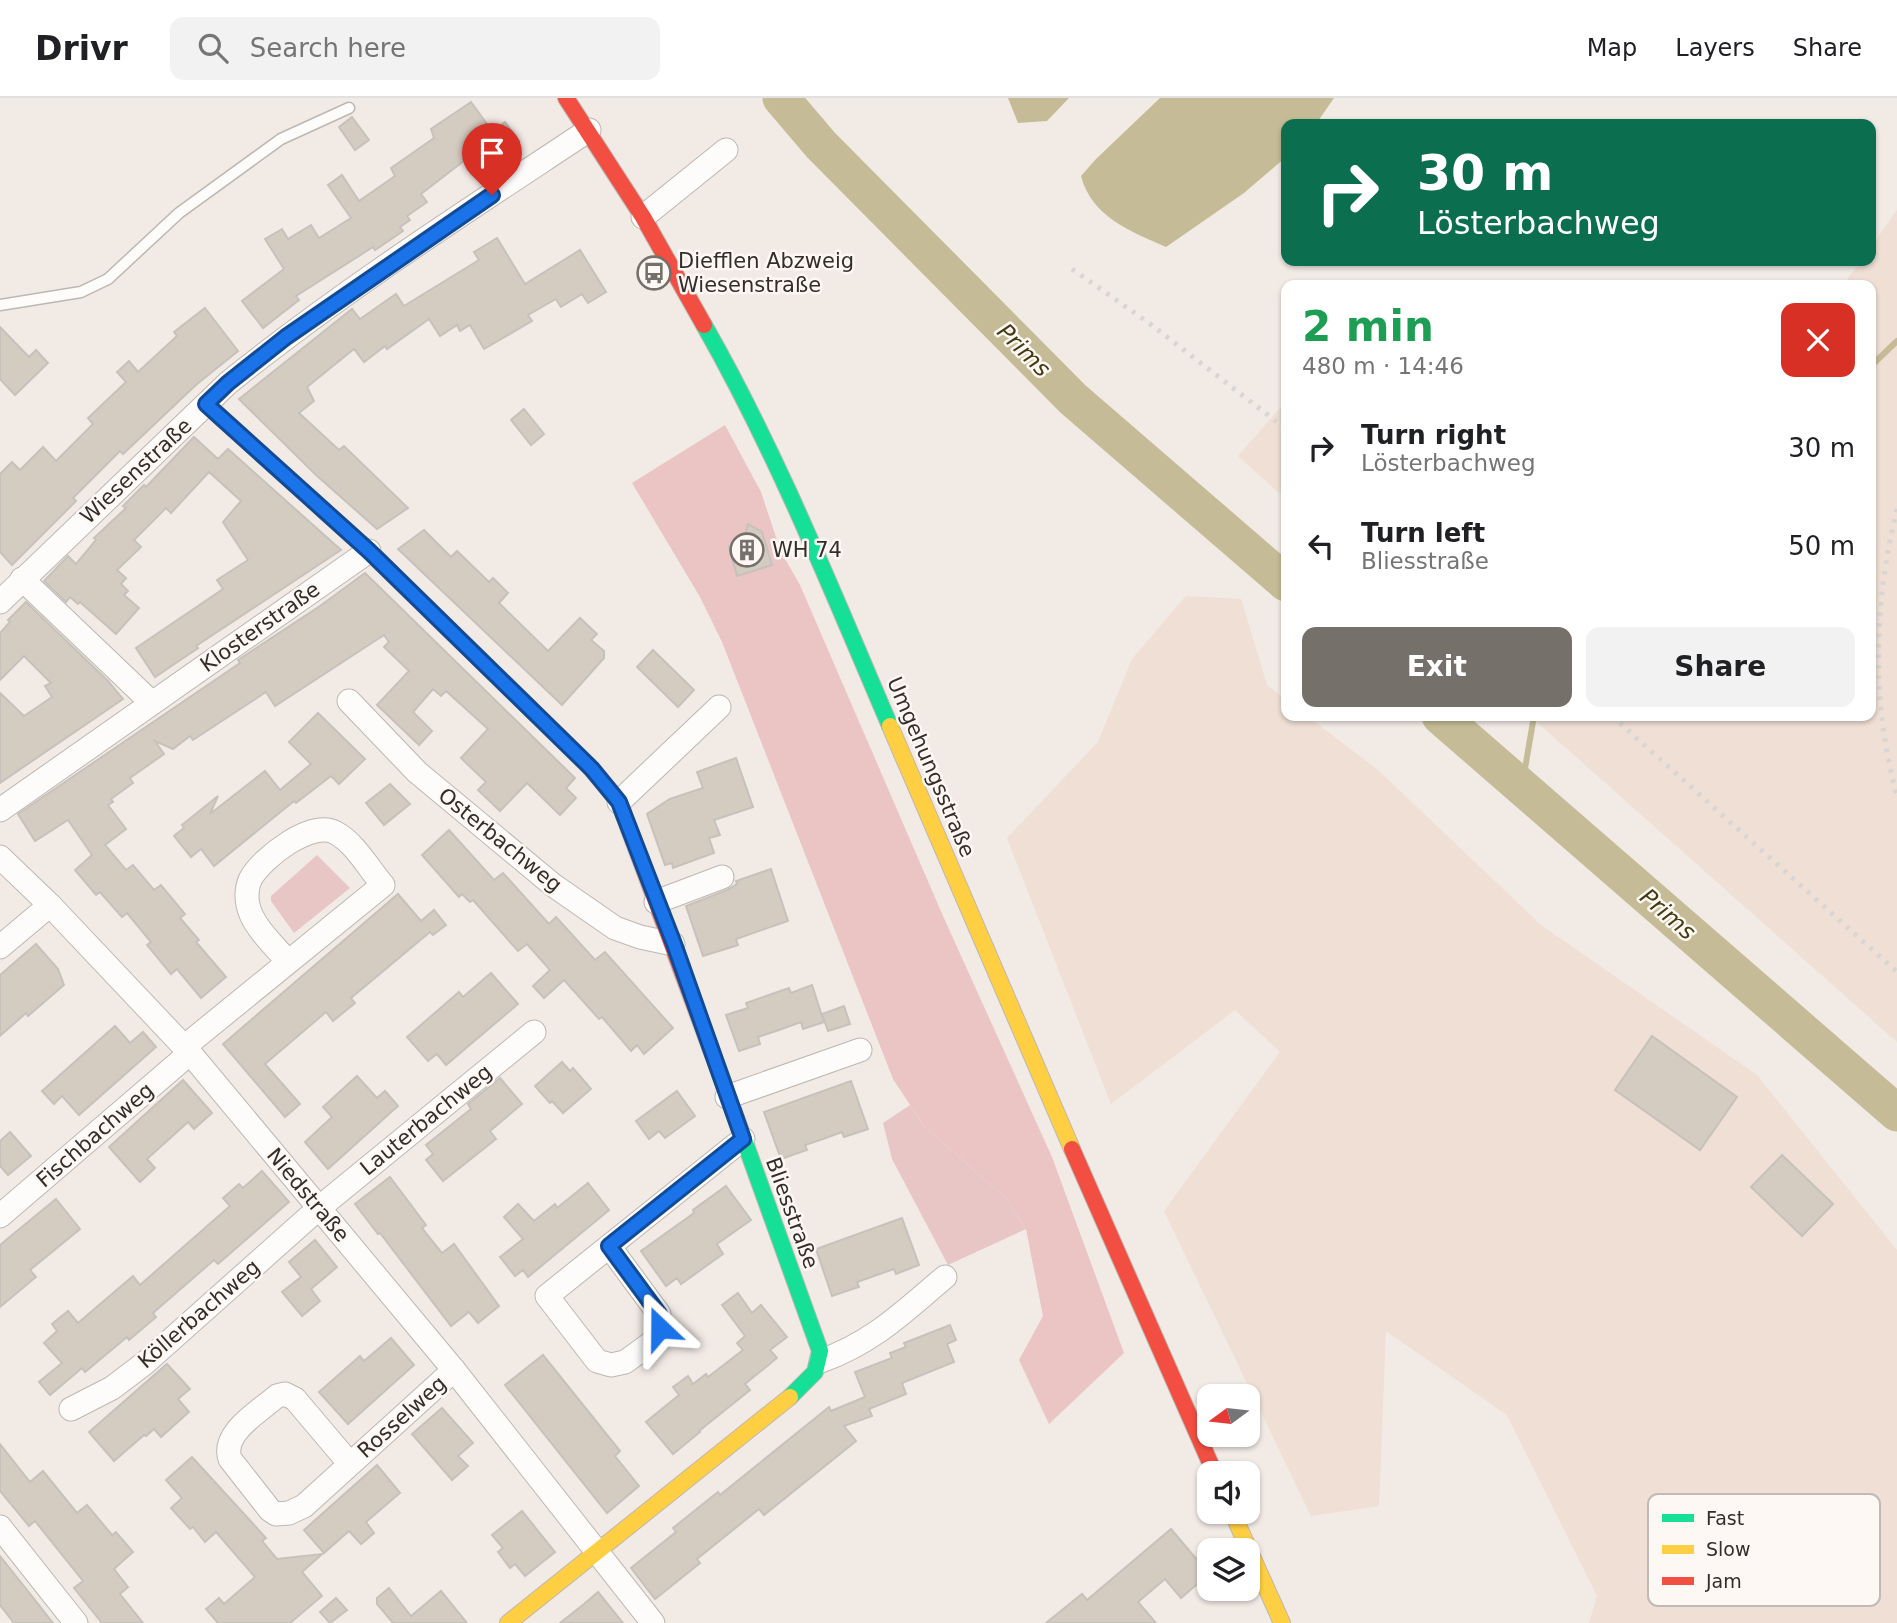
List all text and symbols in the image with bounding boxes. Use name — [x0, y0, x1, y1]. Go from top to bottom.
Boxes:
search box — [170, 17, 660, 80]
text: Drivr — [35, 29, 128, 68]
icon: search — [194, 29, 232, 67]
text: Search here — [250, 33, 406, 63]
text: Map — [1587, 34, 1637, 62]
text: Layers — [1675, 34, 1755, 62]
text: Share — [1793, 34, 1862, 62]
pin — [462, 123, 522, 195]
icon: arrive — [473, 134, 511, 172]
text: 30 m — [1417, 145, 1553, 202]
icon: right — [1302, 147, 1393, 238]
text: Lösterbachweg — [1417, 204, 1660, 242]
place label: Diefflen Abzweig Wiesenstraße — [678, 249, 854, 297]
bus stop icon: Diefflen Abzweig Wiesenstraße — [635, 254, 673, 292]
text: 2 min — [1302, 302, 1434, 351]
button: close — [1781, 303, 1855, 377]
water label: Prims — [992, 318, 1056, 382]
text: 480 m · 14:46 — [1302, 353, 1464, 379]
street label: Wiesenstraße — [76, 413, 196, 529]
text: Turn right — [1361, 420, 1506, 450]
icon: right — [1302, 429, 1340, 467]
text: 30 m — [1788, 433, 1855, 463]
text: Lösterbachweg — [1361, 450, 1536, 476]
text: Turn left — [1361, 518, 1485, 548]
icon: left — [1302, 527, 1340, 565]
building icon: WH 74 — [728, 531, 766, 569]
text: 50 m — [1788, 531, 1855, 561]
place label: WH 74 — [772, 538, 842, 562]
text: Bliesstraße — [1361, 548, 1489, 574]
street label: Klosterstraße — [196, 577, 324, 677]
button: Exit — [1302, 627, 1572, 707]
button: Share — [1586, 627, 1855, 707]
street label: Umgehungsstraße — [882, 673, 980, 861]
street label: Osterbachweg — [433, 783, 567, 897]
water label: Prims — [1635, 883, 1701, 945]
street label: Lauterbachweg — [355, 1060, 497, 1180]
street label: Fischbachweg — [32, 1078, 158, 1192]
street label: Niedstraße — [262, 1143, 354, 1247]
street label: Bliesstraße — [761, 1154, 823, 1272]
street label: Köllerbachweg — [133, 1255, 265, 1373]
position arrow — [623, 1291, 697, 1365]
street label: Rosselweg — [353, 1371, 451, 1463]
north arrow — [1197, 1384, 1260, 1447]
map controls — [1197, 1384, 1260, 1601]
button: sound — [1197, 1461, 1260, 1524]
legend — [1648, 1494, 1880, 1606]
text: Fast — [1706, 1507, 1744, 1529]
button: layers — [1197, 1538, 1260, 1601]
text: Slow — [1706, 1538, 1751, 1560]
text: Jam — [1705, 1570, 1742, 1592]

